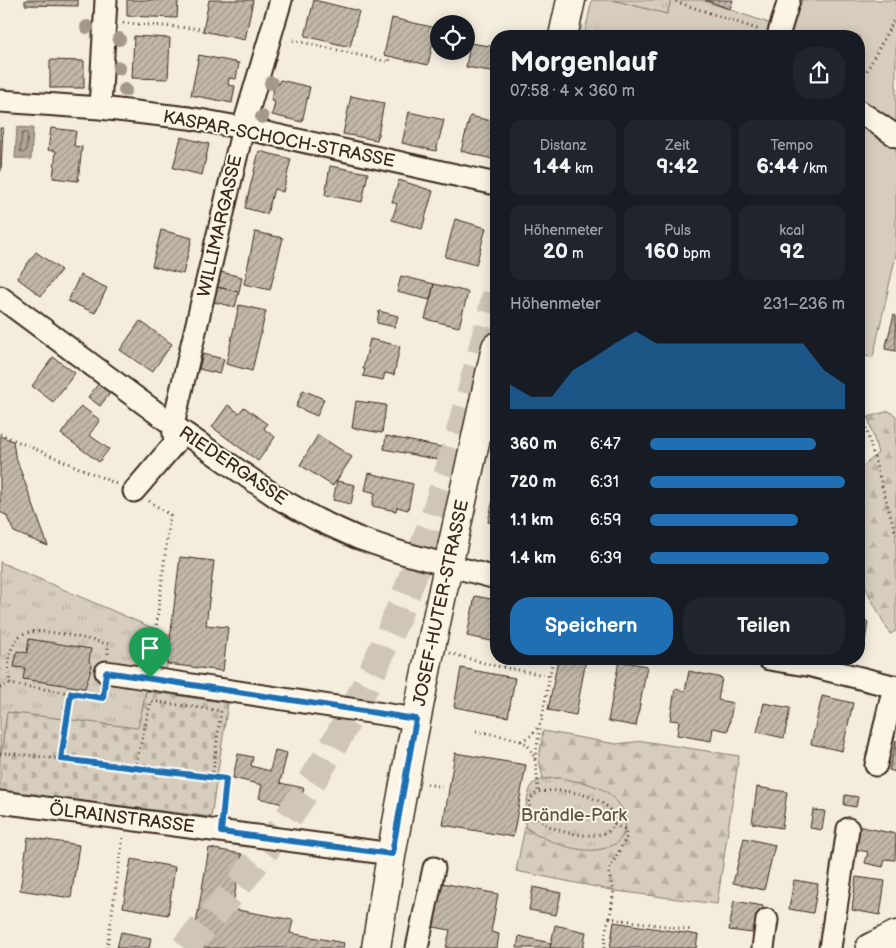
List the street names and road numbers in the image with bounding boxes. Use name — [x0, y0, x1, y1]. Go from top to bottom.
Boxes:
street label: KASPAR-SCHOCH-STRASSE — [161, 106, 397, 172]
street label: WILLIMARGASSE — [193, 153, 247, 299]
street label: RIEDERGASSE — [175, 422, 291, 510]
street label: JOSEF-HUTER-STRASSE — [409, 498, 473, 708]
street label: ÖLRAINSTRASSE — [48, 798, 196, 837]

